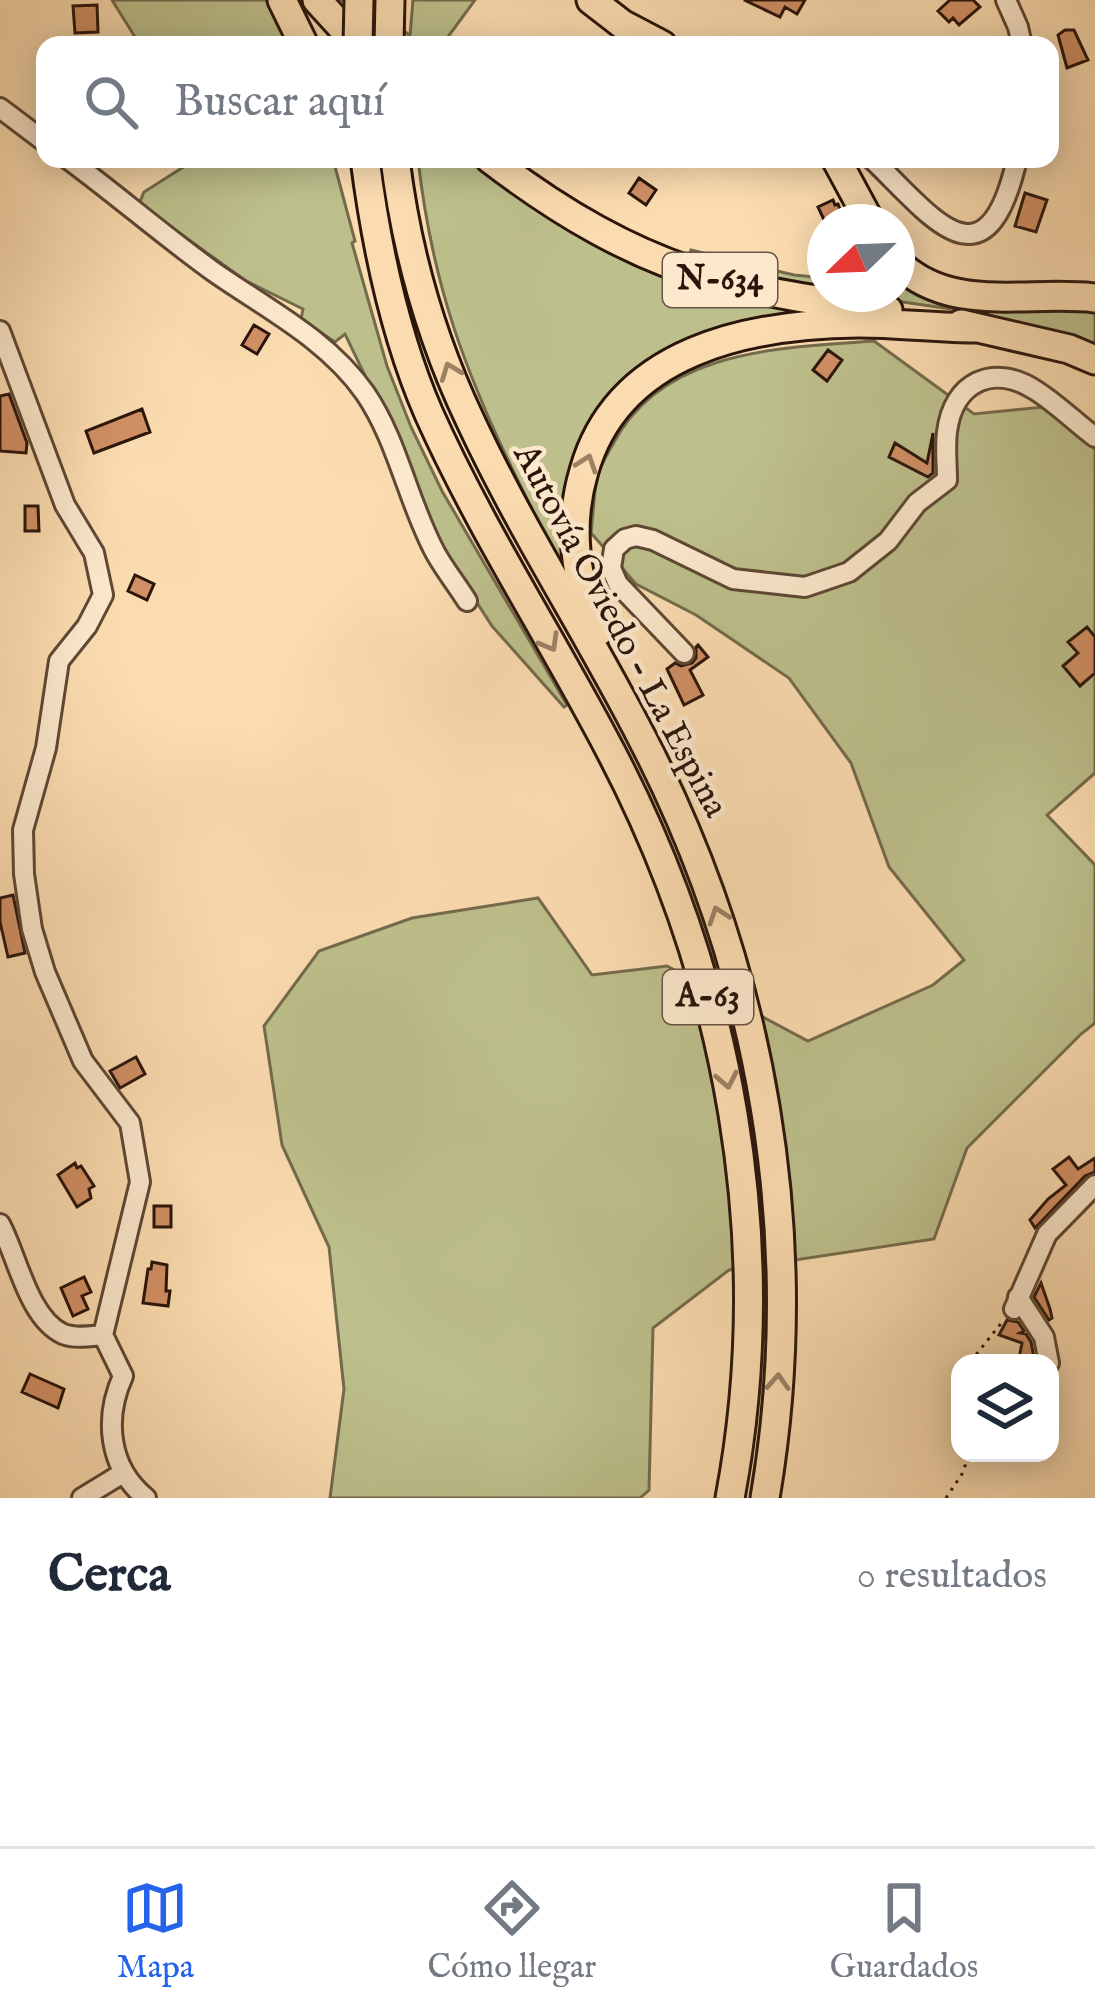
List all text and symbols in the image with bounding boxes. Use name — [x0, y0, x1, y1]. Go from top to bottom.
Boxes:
search box — [36, 36, 1059, 168]
icon: search — [78, 69, 144, 135]
text: Buscar aquí — [174, 74, 385, 131]
north arrow — [807, 204, 915, 312]
road number: N-634 — [663, 253, 777, 307]
one-way arrow — [439, 362, 464, 383]
street label: Autovía Oviedo - La Espina — [501, 435, 738, 826]
one-way arrow — [573, 454, 597, 475]
one-way arrow — [536, 630, 559, 652]
one-way arrow — [708, 906, 732, 927]
road number: A-63 — [663, 970, 753, 1024]
one-way arrow — [713, 1069, 739, 1089]
map controls — [951, 1354, 1059, 1462]
button: layers — [951, 1354, 1059, 1462]
one-way arrow — [765, 1372, 791, 1391]
text: Cerca — [48, 1544, 171, 1609]
text: 0 resultados — [857, 1552, 1047, 1601]
tab: Mapa — [117, 1875, 194, 1989]
tab: Cómo llegar — [427, 1875, 596, 1989]
tab: Guardados — [830, 1875, 978, 1989]

